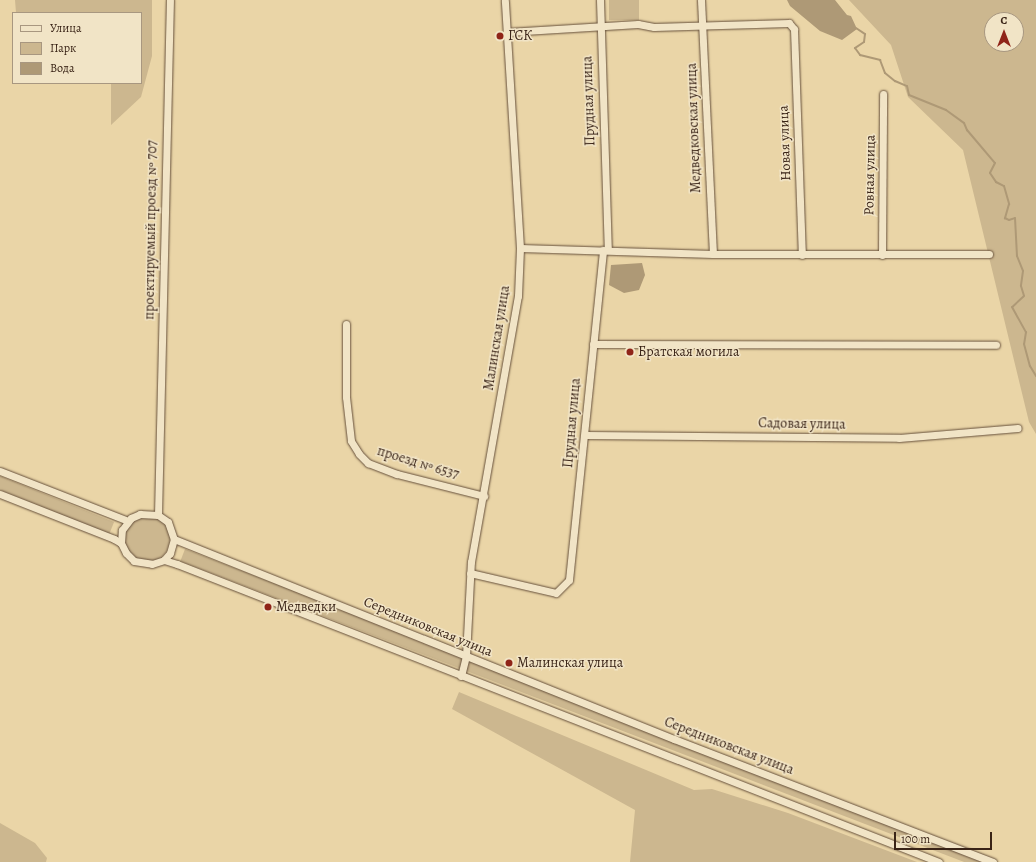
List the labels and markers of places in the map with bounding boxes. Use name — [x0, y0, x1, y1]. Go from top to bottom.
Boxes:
place label: ГСК — [508, 28, 532, 44]
marker: ГСК — [495, 31, 505, 41]
place label: Братская могила — [638, 344, 739, 360]
marker: Братская могила — [625, 347, 635, 357]
place label: Медведки — [276, 599, 336, 615]
marker: Медведки — [263, 602, 273, 612]
place label: Малинская улица — [517, 655, 623, 671]
marker: Малинская улица — [504, 658, 514, 668]

